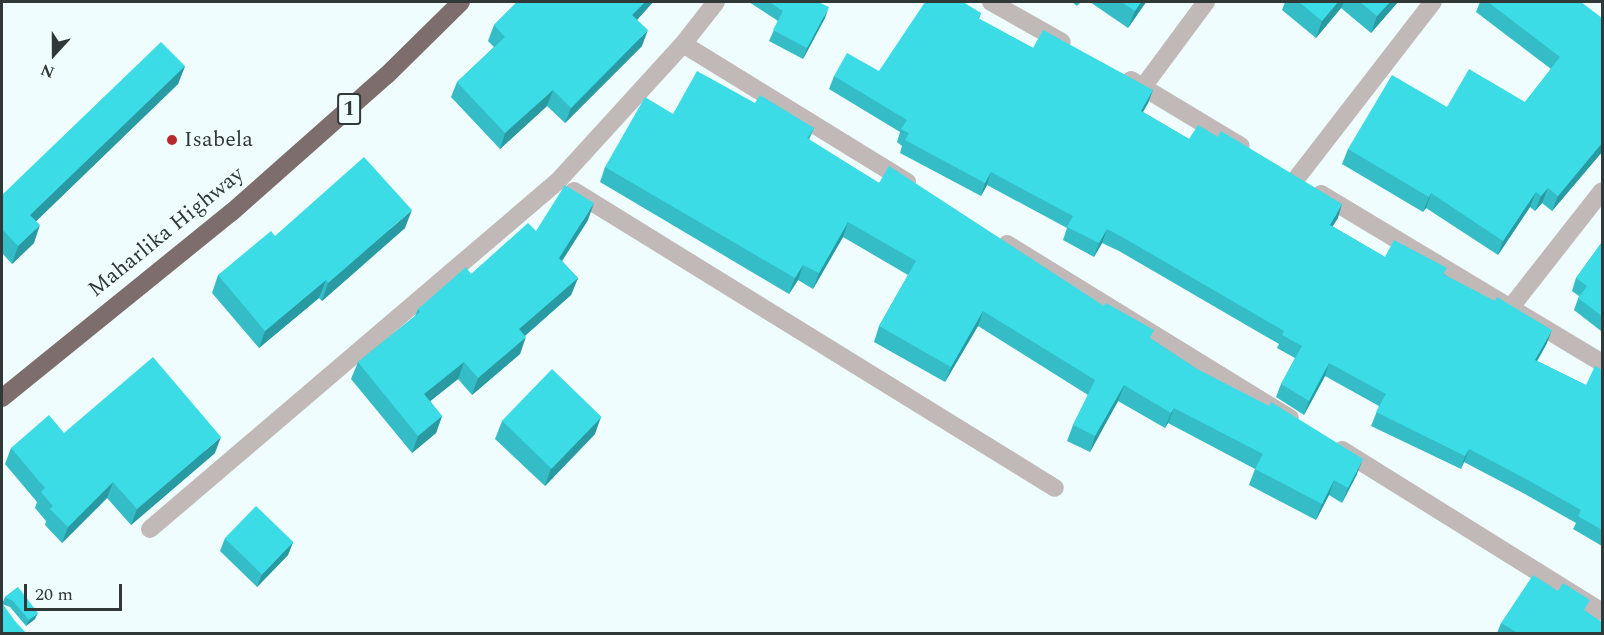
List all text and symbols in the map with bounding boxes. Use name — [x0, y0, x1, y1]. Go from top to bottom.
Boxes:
north arrow — [24, 24, 84, 84]
text: N — [37, 57, 58, 84]
road number: 1 — [337, 91, 361, 127]
place label: Isabela — [184, 127, 253, 153]
marker: Isabela — [165, 133, 179, 147]
street label: Maharlika Highway — [83, 161, 249, 303]
scale bar — [27, 572, 124, 610]
text: 20 m — [35, 581, 73, 608]

